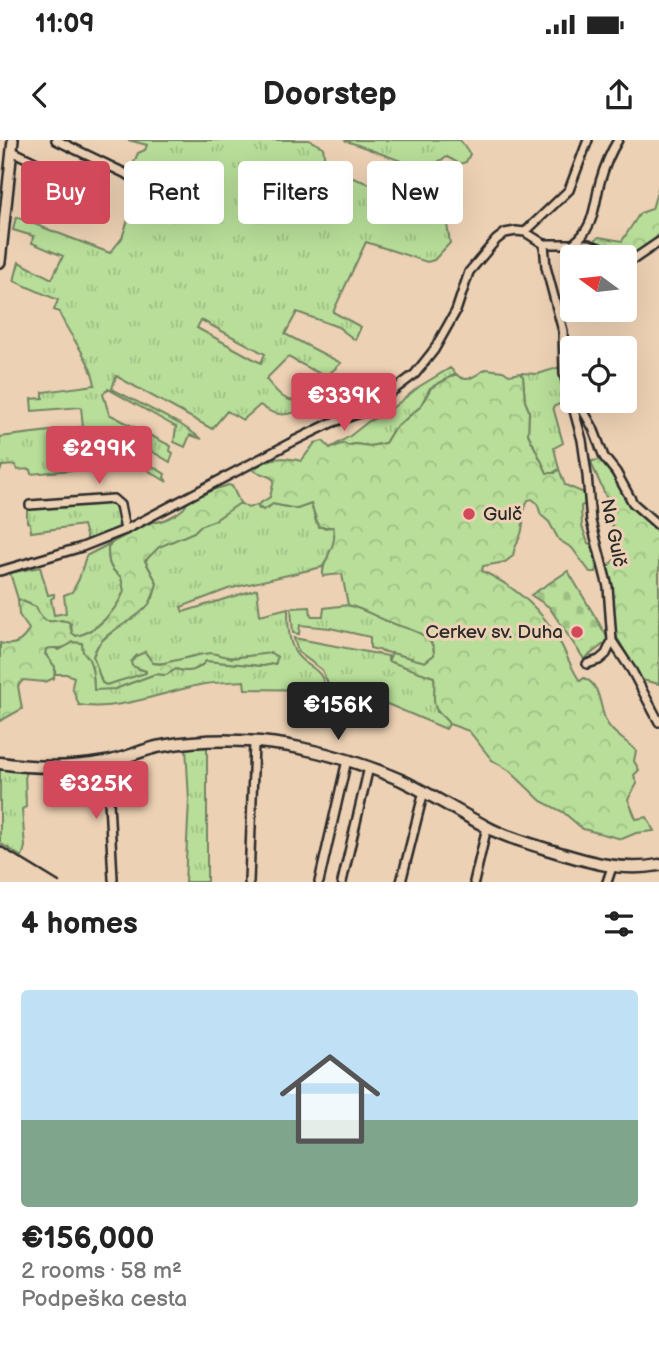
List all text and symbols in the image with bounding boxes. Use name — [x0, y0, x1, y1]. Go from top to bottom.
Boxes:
text: 11:09 — [35, 9, 95, 40]
text: Doorstep — [262, 75, 397, 114]
icon: back — [21, 76, 59, 114]
icon: share — [600, 76, 638, 114]
chip: Buy — [21, 161, 110, 224]
chip: Rent — [124, 161, 224, 224]
chip: Filters — [238, 161, 353, 224]
chip: New — [367, 161, 463, 224]
north arrow — [560, 245, 637, 322]
map controls — [560, 245, 637, 413]
button: locate — [560, 336, 637, 413]
pin: €339K — [295, 373, 393, 433]
text: €339K — [307, 382, 381, 410]
pin: €299K — [50, 426, 148, 486]
text: €299K — [62, 435, 136, 463]
street label: Na Gulč — [595, 497, 631, 569]
place label: Gulč — [483, 503, 522, 526]
marker: Gulč — [461, 506, 477, 522]
place label: Cerkev sv. Duha — [425, 621, 563, 644]
marker: Cerkev sv. Duha — [569, 624, 585, 640]
pin: €156K — [289, 682, 387, 742]
text: €156K — [303, 691, 373, 719]
pin: €325K — [47, 762, 145, 821]
text: €325K — [59, 770, 133, 798]
icon: filters — [600, 905, 638, 943]
text: 4 homes — [21, 906, 138, 942]
icon: home — [267, 1036, 393, 1162]
text: €156,000 — [21, 1221, 154, 1257]
text: 2 rooms · 58 m² — [21, 1257, 182, 1285]
text: Podpeška cesta — [21, 1285, 187, 1313]

